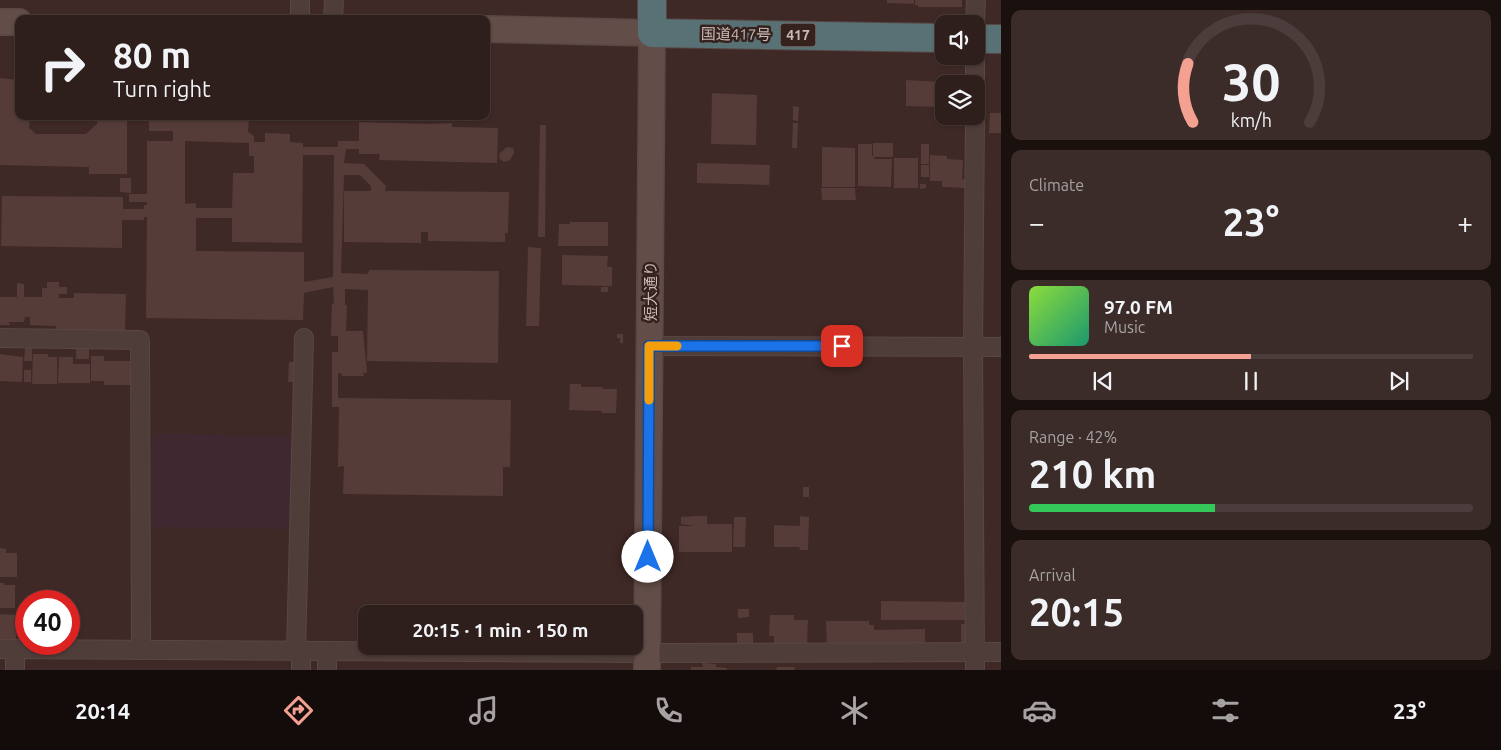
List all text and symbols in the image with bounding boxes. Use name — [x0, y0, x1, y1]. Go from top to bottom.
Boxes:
map controls — [935, 15, 985, 125]
button: sound — [935, 15, 985, 65]
road number: 417 — [780, 24, 816, 46]
street label: 国道417号 — [701, 25, 771, 43]
icon: right — [30, 35, 95, 100]
text: 80 m — [113, 35, 191, 75]
text: 30 — [1222, 53, 1280, 111]
button: layers — [935, 75, 985, 125]
text: Turn right — [113, 76, 211, 101]
text: km/h — [1230, 110, 1272, 130]
text: Climate — [1029, 176, 1084, 194]
text: 23° — [1223, 201, 1279, 243]
text: − — [1029, 207, 1045, 238]
text: + — [1457, 207, 1473, 238]
street label: 短大通り — [642, 261, 659, 321]
text: 97.0 FM — [1104, 296, 1173, 318]
text: Music — [1104, 318, 1145, 336]
pin — [821, 325, 863, 367]
icon: arrive — [828, 332, 856, 360]
icon: previous — [1089, 367, 1117, 395]
icon: pause — [1237, 367, 1265, 395]
icon: next — [1385, 367, 1413, 395]
text: Range · 42% — [1029, 428, 1117, 446]
text: 210 km — [1029, 453, 1156, 495]
position arrow — [621, 530, 673, 582]
text: Arrival — [1029, 566, 1076, 584]
speed limit sign: 40 — [15, 590, 80, 655]
text: 20:15 — [1029, 591, 1124, 633]
text: 20:15 · 1 min · 150 m — [413, 619, 588, 641]
icon: directions — [281, 693, 316, 728]
icon: music — [466, 693, 501, 728]
icon: phone — [651, 693, 686, 728]
icon: climate — [837, 693, 872, 728]
icon: car — [1022, 693, 1057, 728]
icon: filters — [1208, 693, 1243, 728]
text: 20:14 — [75, 698, 130, 723]
text: 23° — [1393, 698, 1426, 723]

